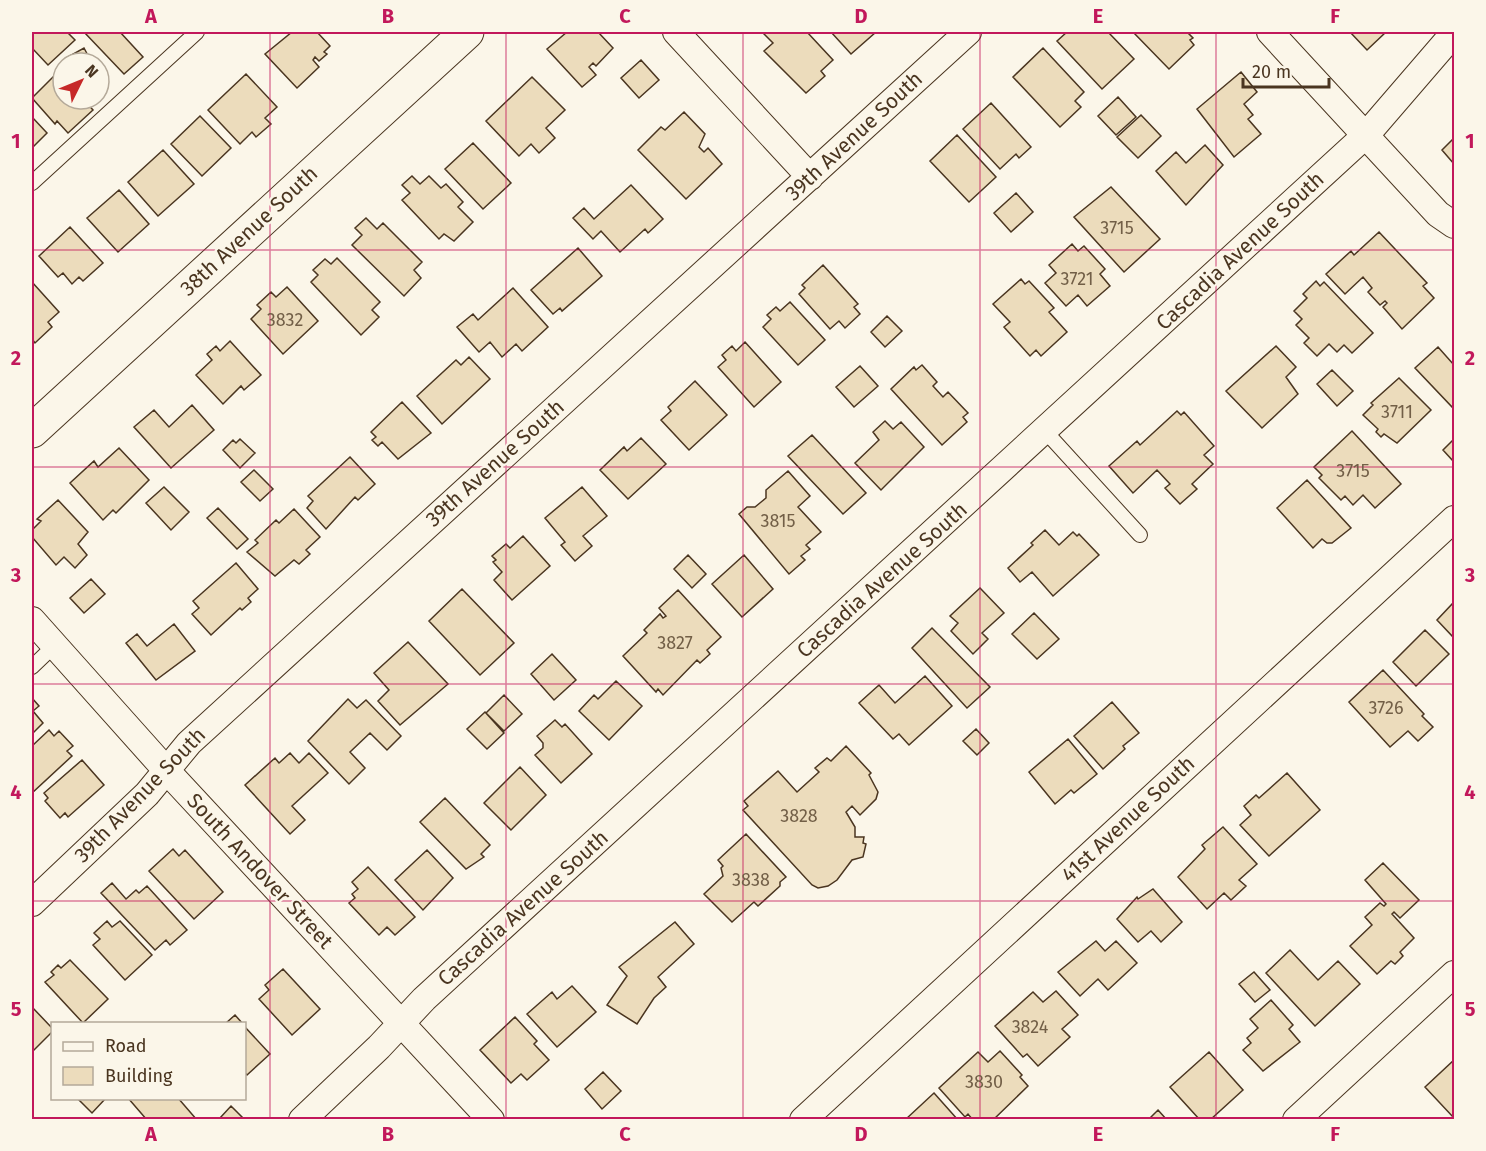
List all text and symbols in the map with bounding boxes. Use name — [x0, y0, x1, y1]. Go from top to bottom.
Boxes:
text: A — [144, 4, 158, 28]
text: B — [382, 4, 394, 28]
text: C — [619, 4, 631, 28]
text: D — [854, 4, 868, 28]
text: E — [1093, 4, 1103, 28]
text: F — [1330, 4, 1340, 28]
north arrow — [51, 51, 111, 111]
scale bar — [1243, 51, 1328, 89]
text: N — [81, 61, 102, 81]
text: 20 m — [1252, 61, 1291, 83]
street label: 39th Avenue South — [780, 66, 928, 206]
text: 1 — [11, 129, 21, 153]
text: 1 — [1465, 129, 1475, 153]
street label: 38th Avenue South — [175, 161, 323, 301]
street label: Cascadia Avenue South — [1151, 166, 1329, 336]
house number: 3715 — [1100, 217, 1134, 239]
house number: 3721 — [1061, 268, 1093, 290]
house number: 3832 — [267, 309, 303, 331]
text: 2 — [11, 346, 21, 370]
text: 2 — [1465, 346, 1475, 370]
street label: 39th Avenue South — [420, 394, 570, 532]
house number: 3711 — [1381, 401, 1413, 423]
house number: 3715 — [1336, 460, 1370, 482]
street label: Cascadia Avenue South — [791, 497, 973, 663]
house number: 3815 — [760, 510, 796, 532]
text: 3 — [10, 563, 21, 587]
text: 3 — [1464, 563, 1475, 587]
house number: 3827 — [657, 632, 693, 654]
house number: 3726 — [1368, 697, 1404, 719]
street label: 39th Avenue South — [69, 722, 211, 868]
street label: 41st Avenue South — [1056, 750, 1200, 888]
text: 4 — [10, 780, 22, 804]
text: 4 — [1464, 780, 1476, 804]
street label: South Andover Street — [181, 788, 339, 954]
house number: 3828 — [780, 805, 818, 827]
street label: Cascadia Avenue South — [432, 825, 614, 991]
house number: 3838 — [732, 869, 770, 891]
text: 5 — [11, 997, 22, 1021]
text: 5 — [1465, 997, 1476, 1021]
house number: 3824 — [1012, 1016, 1049, 1038]
legend — [51, 1022, 246, 1100]
text: Road — [105, 1035, 147, 1057]
text: Building — [105, 1065, 173, 1087]
house number: 3830 — [965, 1071, 1003, 1093]
text: A — [144, 1122, 158, 1146]
text: B — [382, 1122, 394, 1146]
text: C — [619, 1122, 631, 1146]
text: D — [854, 1122, 868, 1146]
text: E — [1093, 1122, 1103, 1146]
text: F — [1330, 1122, 1340, 1146]

